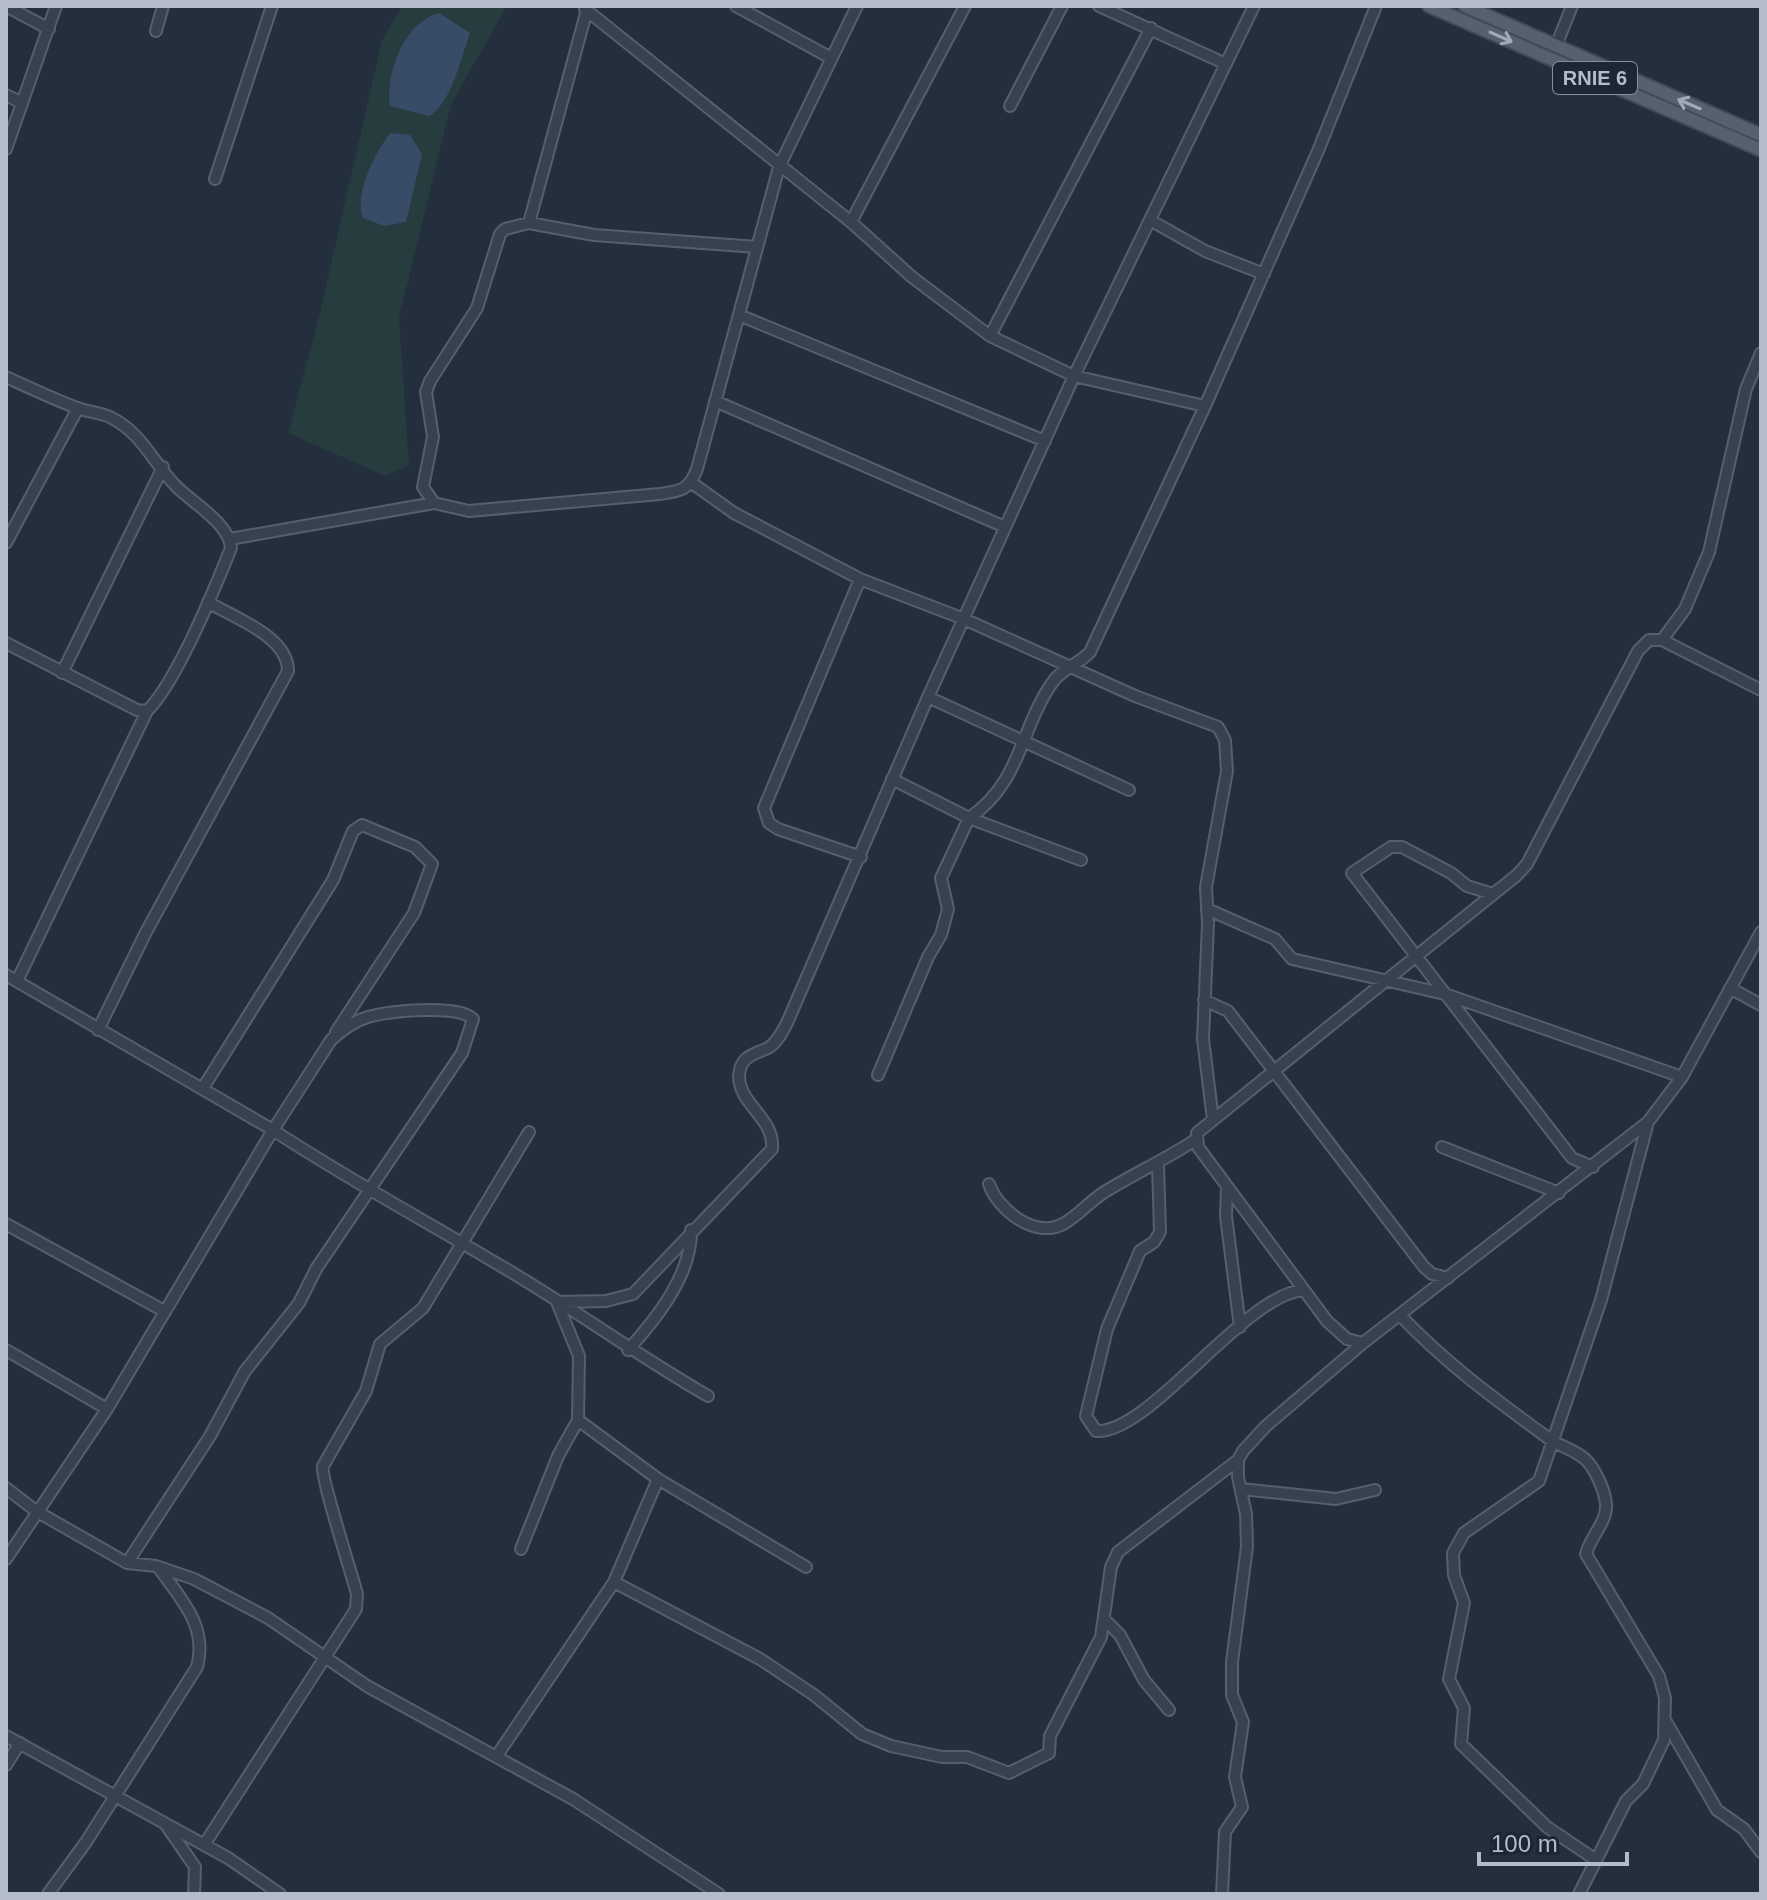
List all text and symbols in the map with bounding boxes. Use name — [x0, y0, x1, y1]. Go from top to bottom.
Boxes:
one-way arrow — [1488, 31, 1512, 46]
road number: RNIE 6 — [1553, 62, 1637, 94]
one-way arrow — [1677, 96, 1702, 111]
scale bar — [1479, 1816, 1627, 1866]
text: 100 m — [1491, 1830, 1558, 1857]

